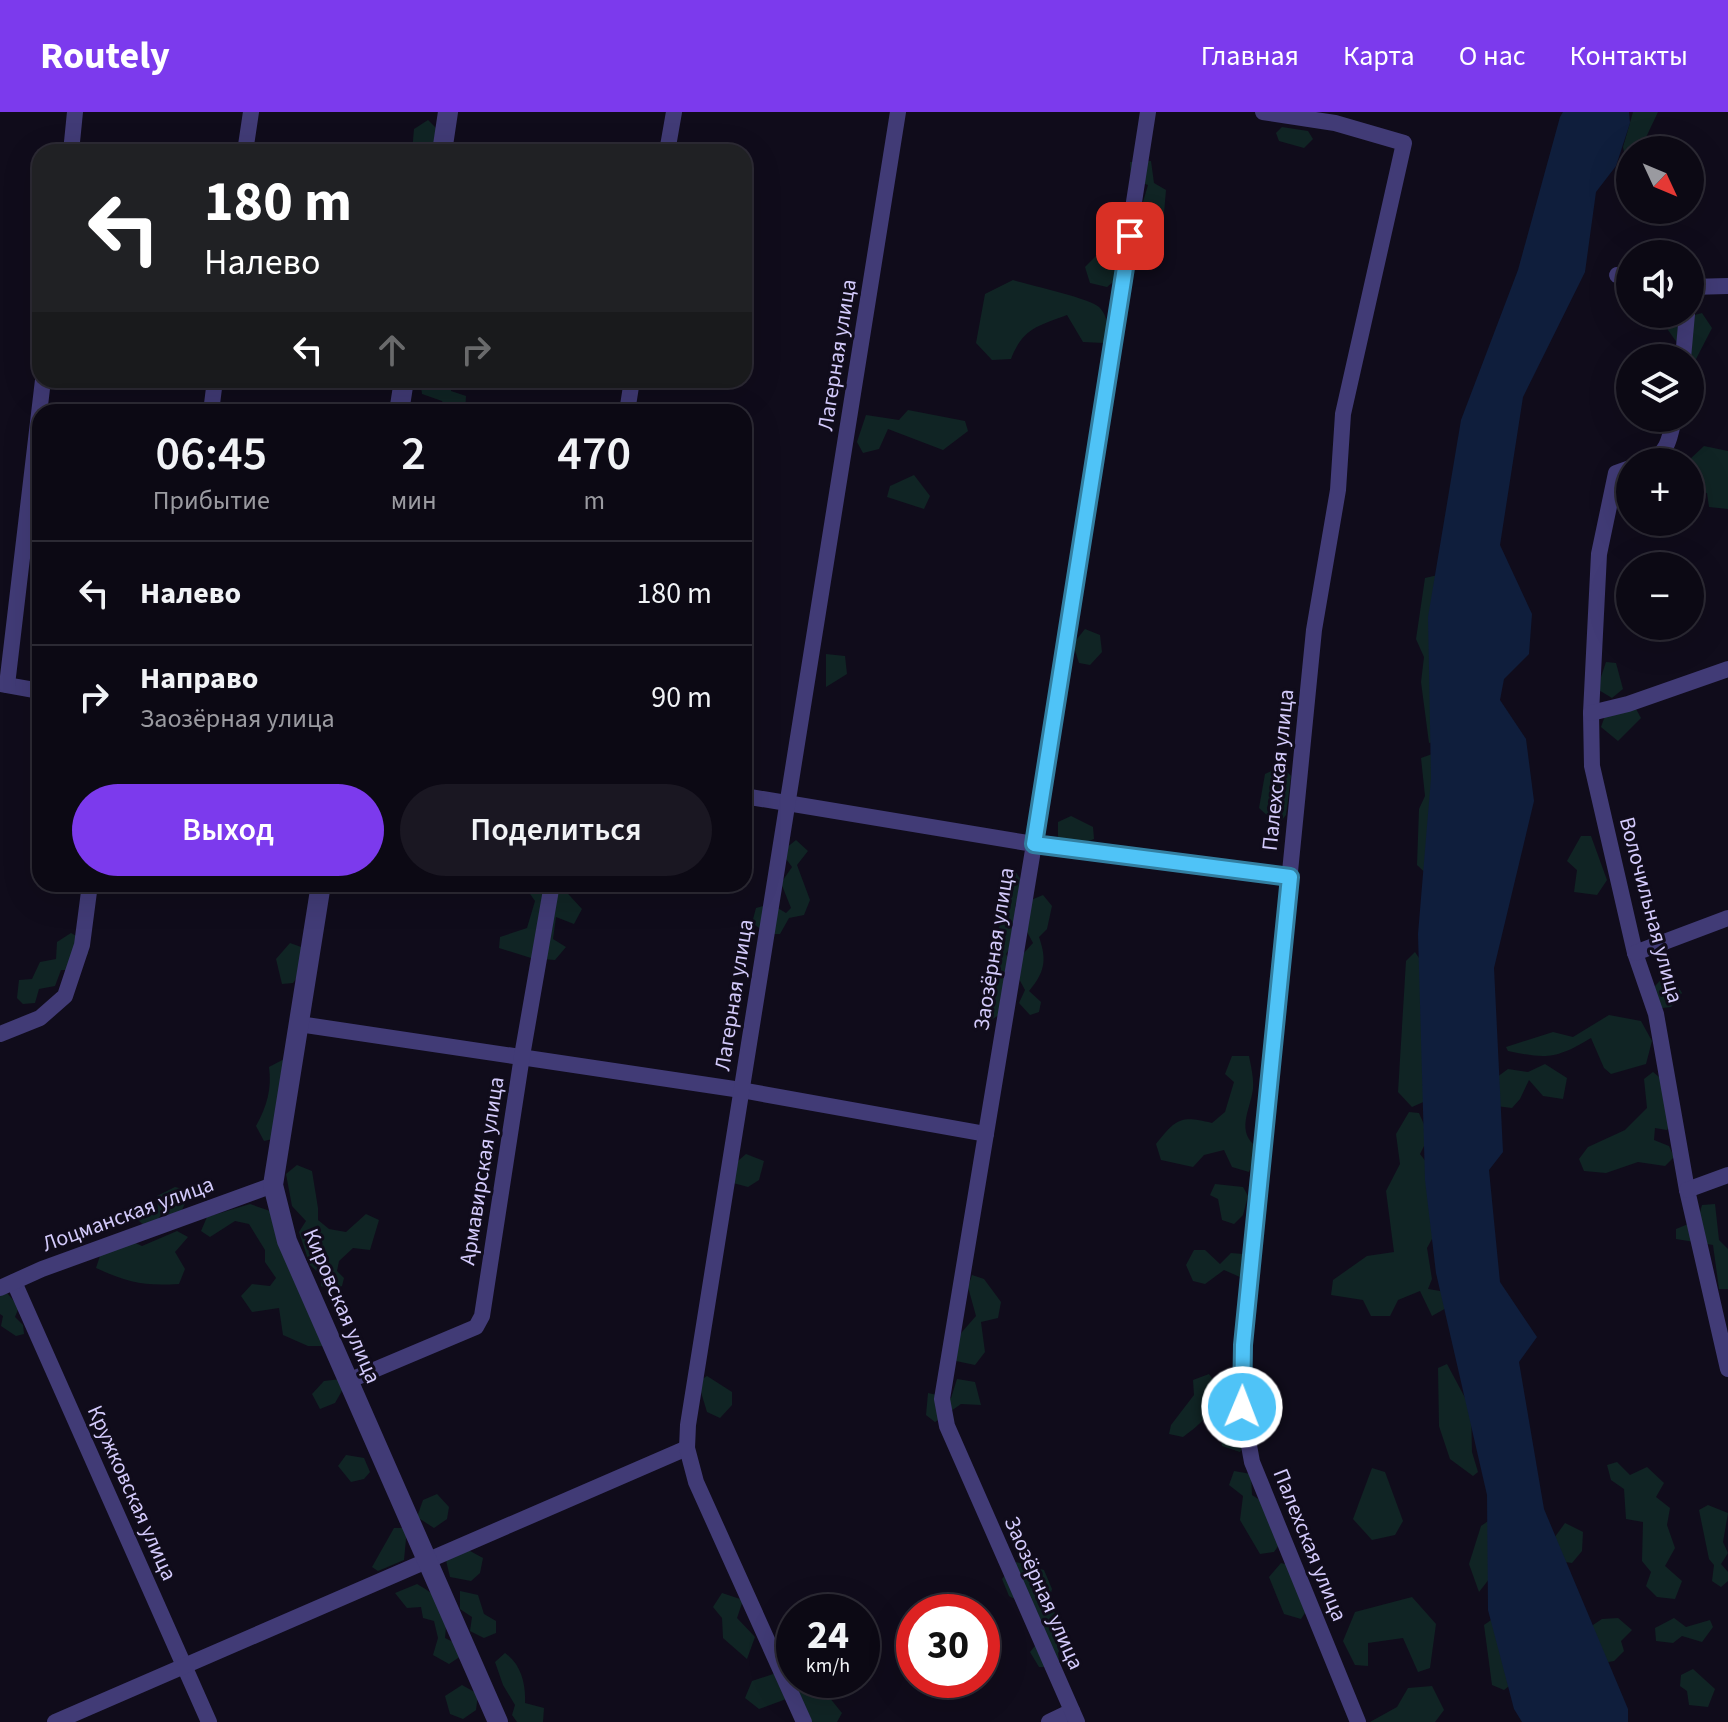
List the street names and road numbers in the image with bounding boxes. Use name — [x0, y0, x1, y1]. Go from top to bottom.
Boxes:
street label: Лагерная улица — [809, 277, 865, 433]
street label: Палехская улица — [1254, 688, 1302, 852]
street label: Волочильная улица — [1611, 813, 1691, 1007]
street label: Заозёрная улица — [965, 865, 1023, 1033]
street label: Лагерная улица — [706, 917, 762, 1073]
street label: Армавирская улица — [451, 1075, 513, 1267]
street label: Лоцманская улица — [38, 1168, 218, 1260]
street label: Кировская улица — [295, 1223, 389, 1389]
street label: Кружковская улица — [79, 1400, 185, 1586]
street label: Палехская улица — [1265, 1464, 1355, 1626]
street label: Заозёрная улица — [996, 1511, 1092, 1675]

